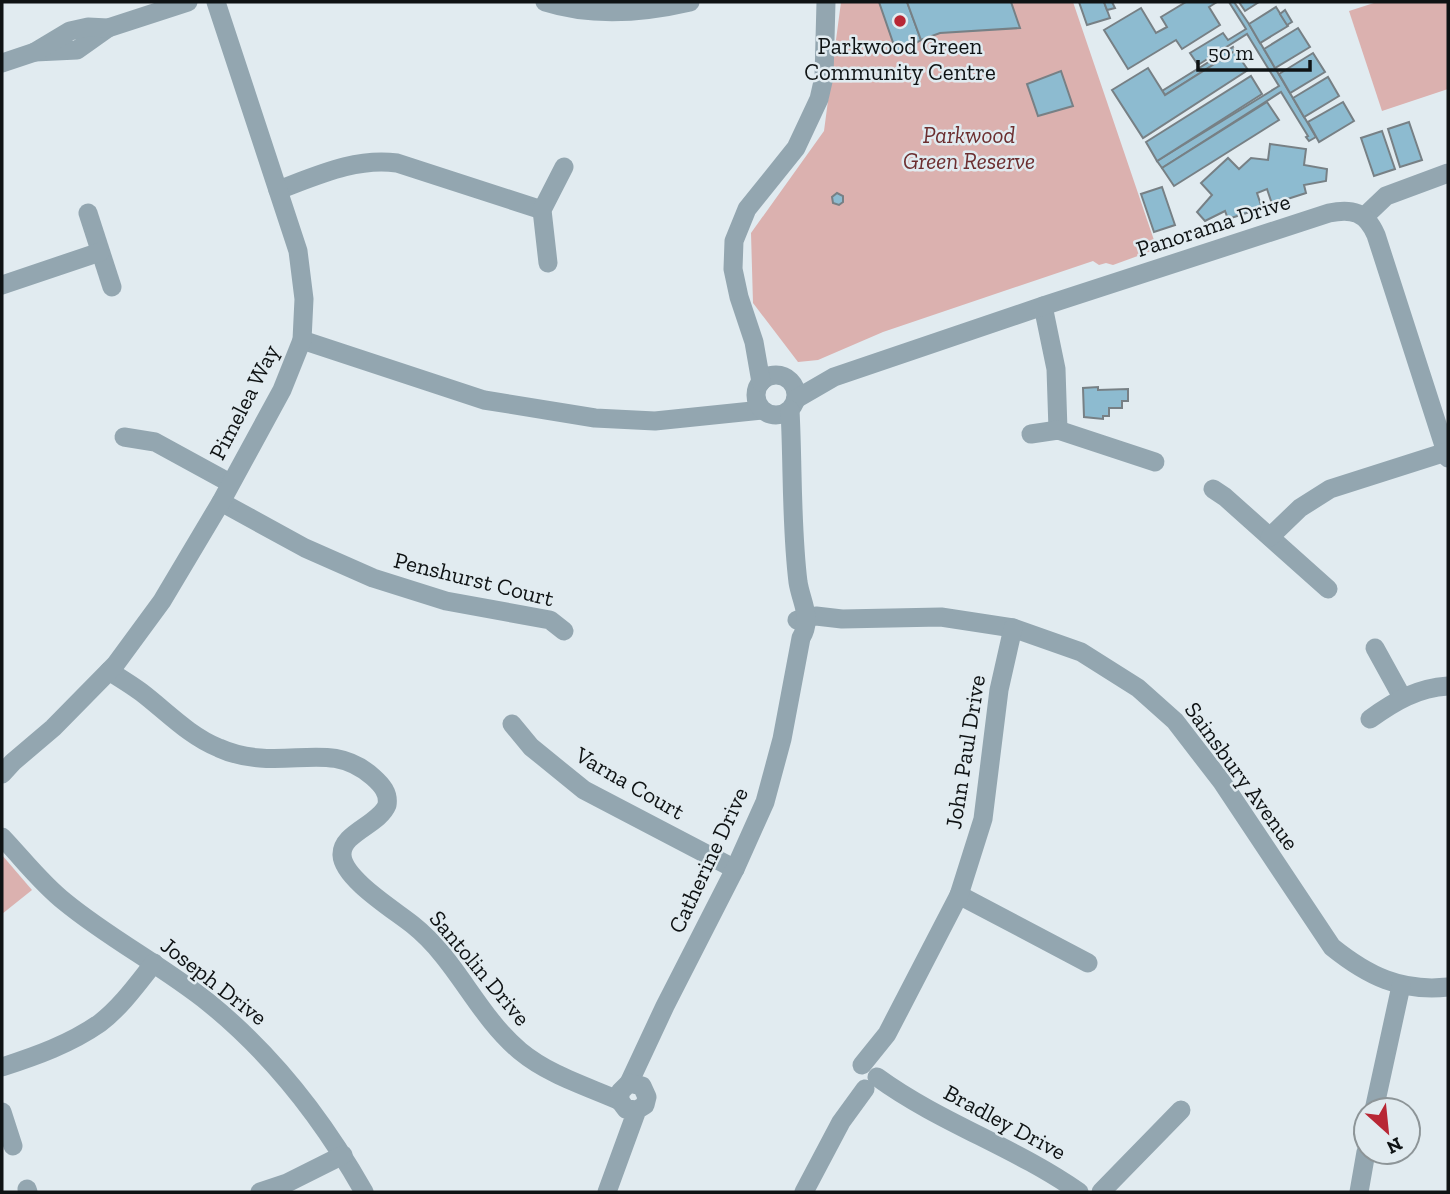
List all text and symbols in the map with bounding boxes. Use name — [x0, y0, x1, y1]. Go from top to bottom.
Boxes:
marker: Parkwood Green Community Centre — [892, 13, 908, 29]
scale bar — [1198, 28, 1310, 72]
place label: Parkwood Green Community Centre — [804, 32, 996, 86]
text: 50 m — [1208, 40, 1254, 65]
park label: Parkwood Green Reserve — [903, 121, 1035, 175]
street label: Panorama Drive — [1132, 187, 1294, 263]
street label: Pimelea Way — [203, 339, 285, 464]
street label: Penshurst Court — [391, 546, 557, 613]
street label: John Paul Drive — [939, 673, 991, 831]
street label: Sainsbury Avenue — [1179, 696, 1305, 856]
street label: Varna Court — [570, 740, 690, 826]
street label: Catherine Drive — [662, 783, 754, 937]
street label: Santolin Drive — [424, 905, 536, 1031]
street label: Joseph Drive — [155, 931, 273, 1031]
street label: Bradley Drive — [939, 1078, 1071, 1166]
north arrow — [1352, 1096, 1422, 1166]
text: N — [1383, 1132, 1406, 1159]

